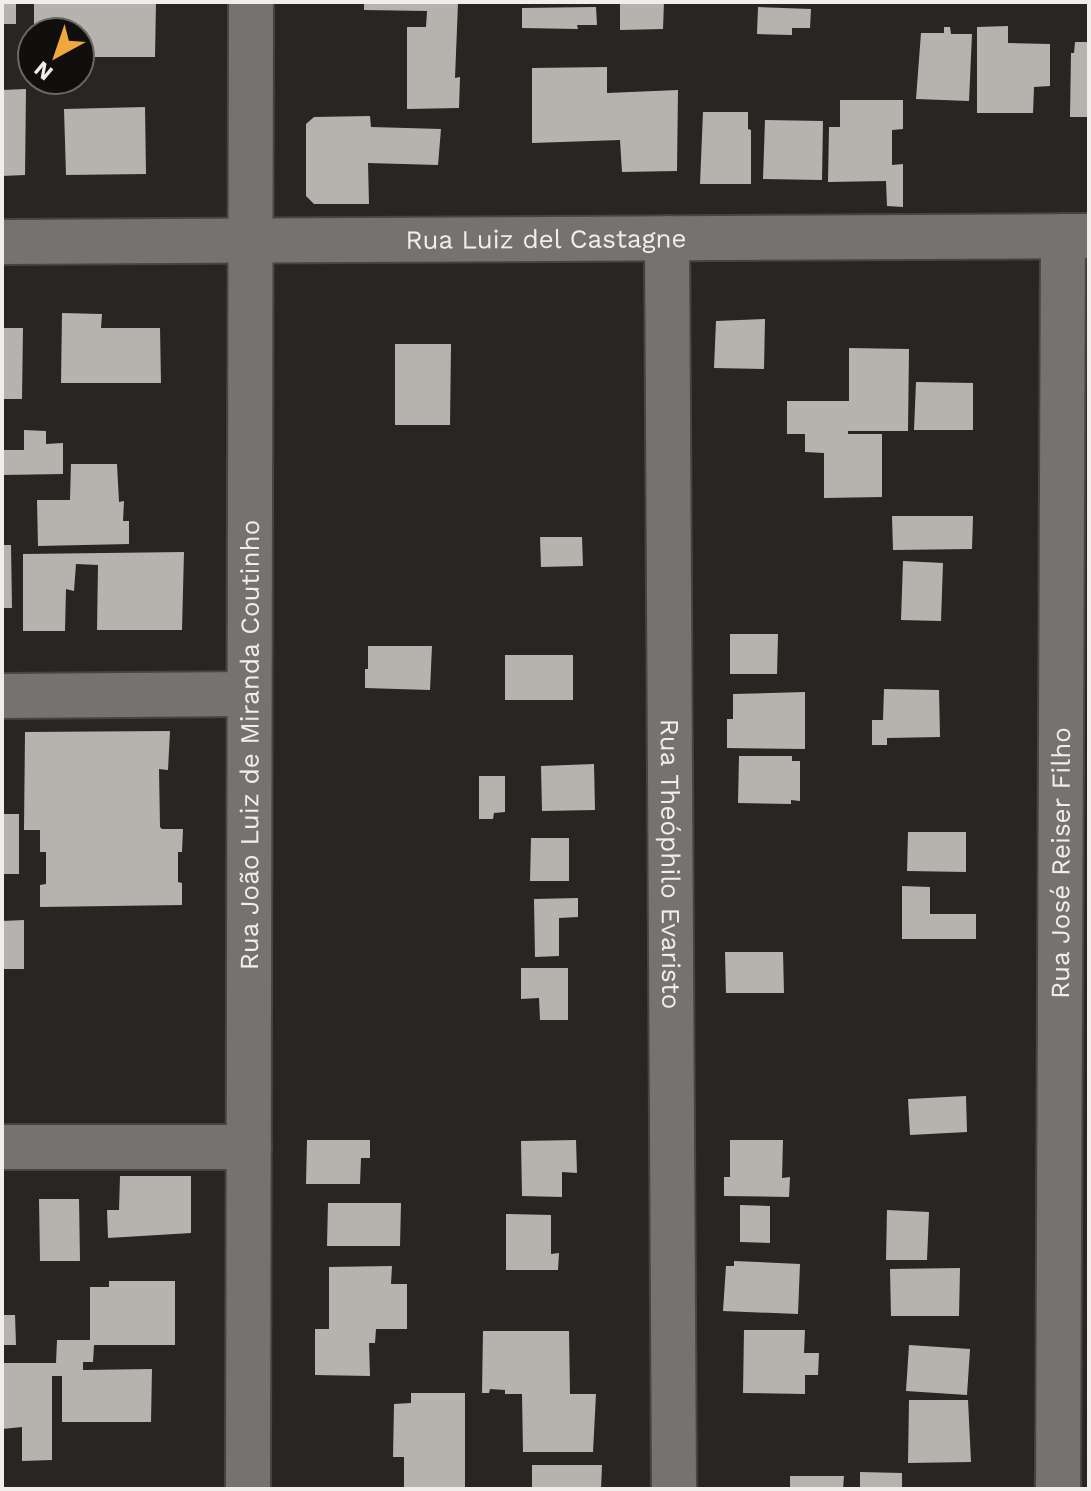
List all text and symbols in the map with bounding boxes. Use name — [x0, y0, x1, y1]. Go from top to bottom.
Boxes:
north arrow — [16, 16, 96, 96]
text: N — [29, 56, 58, 86]
street label: Rua Luiz del Castagne — [405, 223, 687, 255]
street label: Rua João Luiz de Miranda Coutinho — [234, 520, 265, 970]
street label: Rua Theóphilo Evaristo — [655, 719, 686, 1009]
street label: Rua José Reiser Filho — [1045, 727, 1076, 999]

